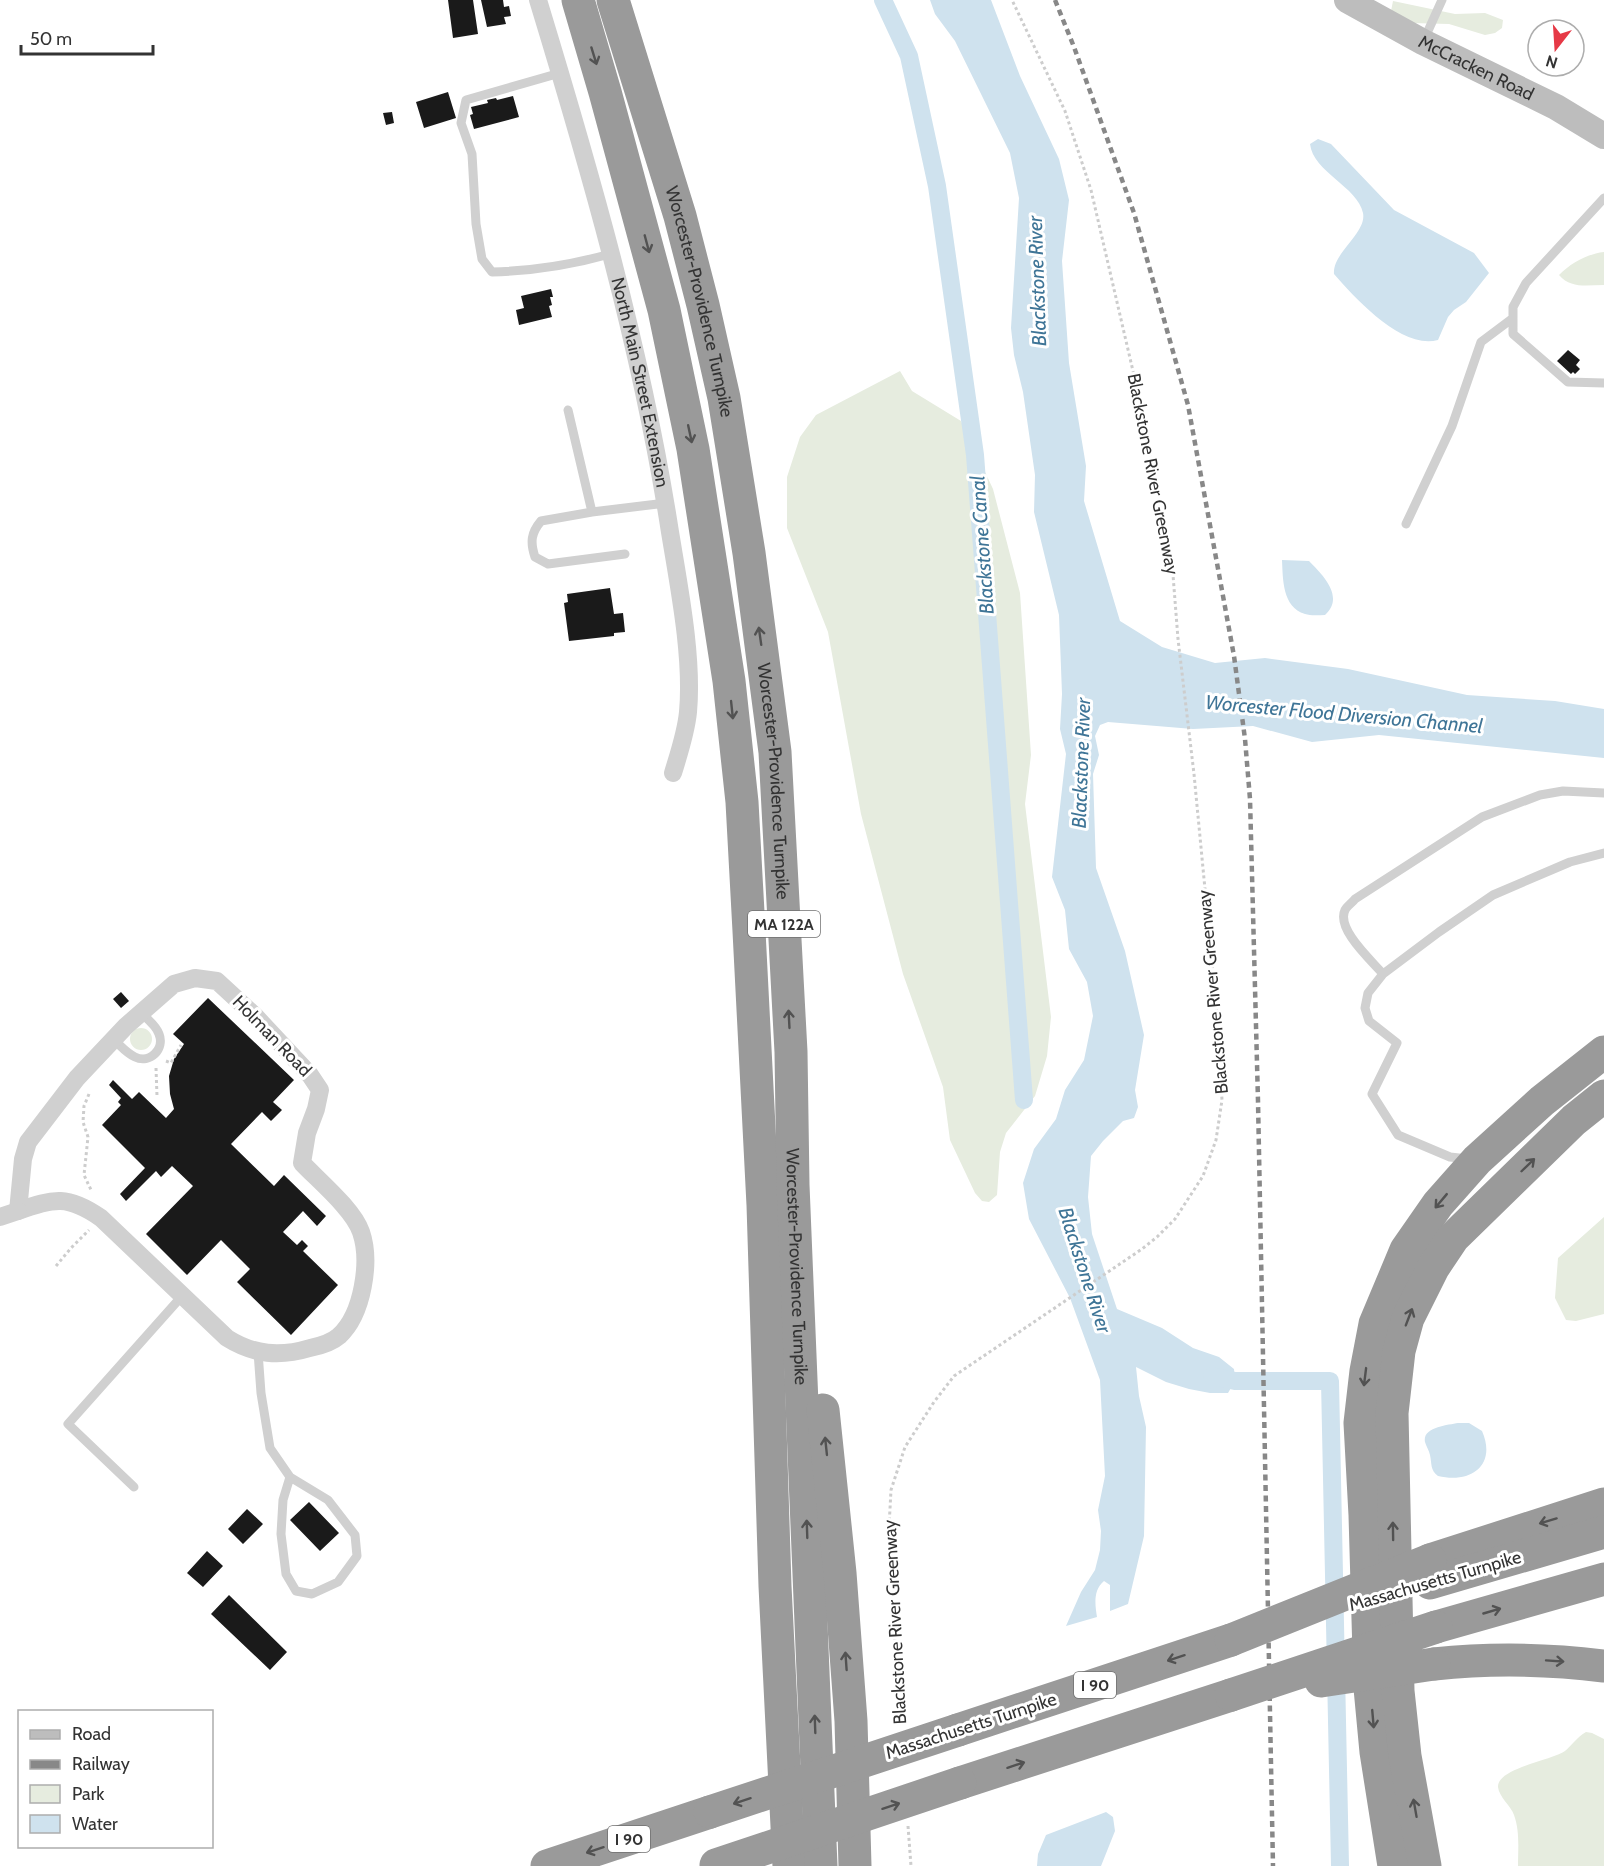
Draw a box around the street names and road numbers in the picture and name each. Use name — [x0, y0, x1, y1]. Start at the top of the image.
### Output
street label: McCracken Road — [1415, 30, 1538, 105]
street label: Worcester-Providence Turnpike — [660, 183, 738, 419]
street label: North Main Street Extension — [606, 275, 673, 489]
street label: Blackstone River Greenway — [1123, 371, 1183, 577]
street label: Worcester-Providence Turnpike — [752, 662, 794, 900]
street label: Blackstone River Greenway — [1193, 889, 1233, 1095]
road number: MA 122A — [748, 911, 820, 937]
street label: Holman Road — [228, 991, 316, 1081]
street label: Worcester-Providence Turnpike — [781, 1148, 812, 1385]
street label: Blackstone River Greenway — [879, 1519, 911, 1725]
street label: Massachusetts Turnpike — [1346, 1546, 1524, 1616]
road number: I 90 — [1074, 1672, 1116, 1698]
street label: Massachusetts Turnpike — [883, 1688, 1059, 1764]
road number: I 90 — [608, 1826, 650, 1852]

